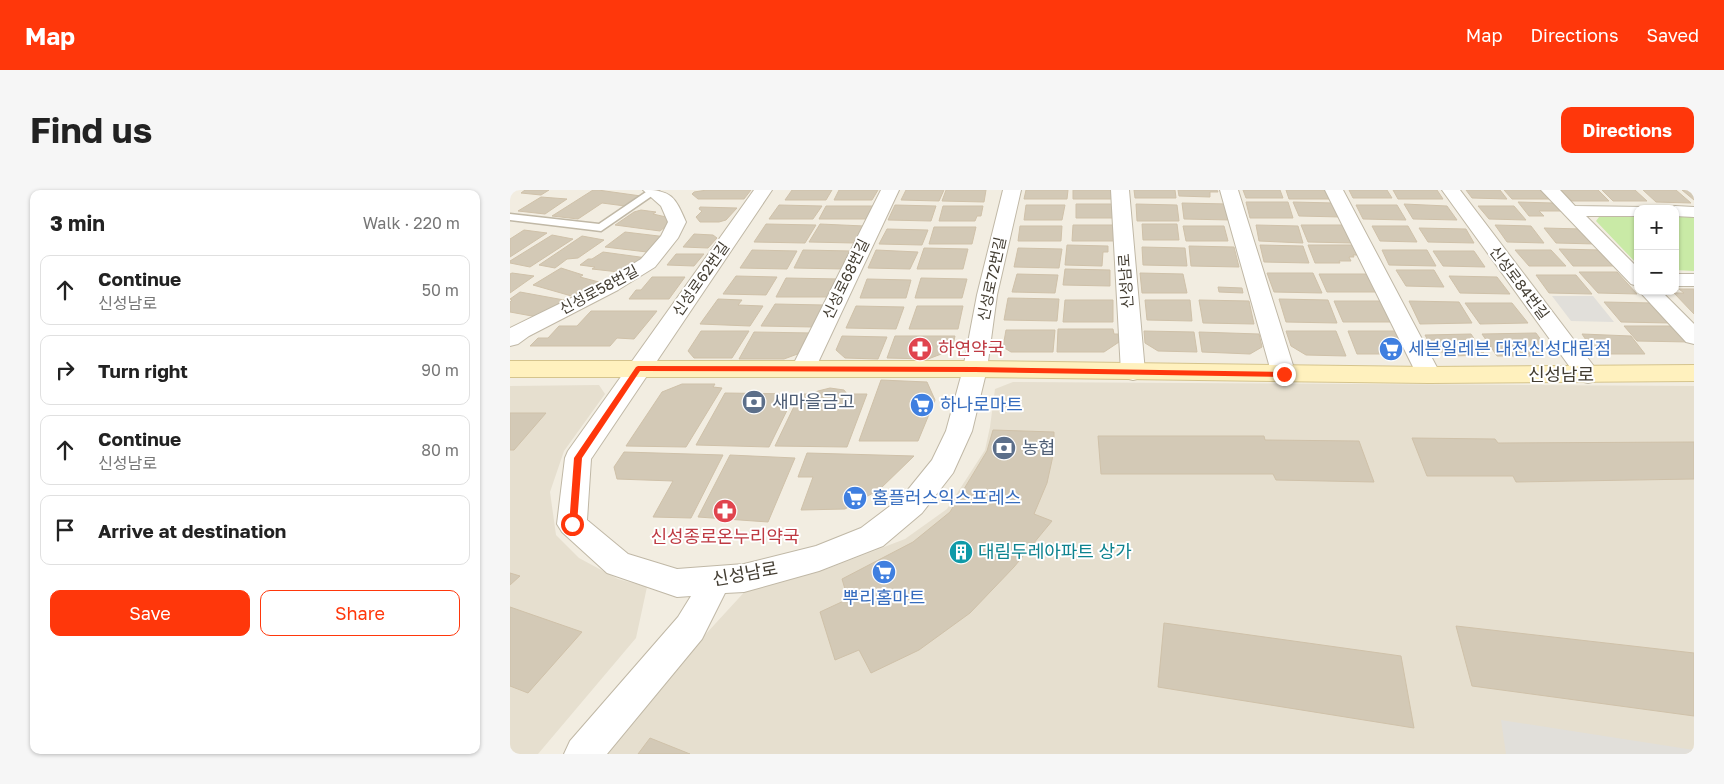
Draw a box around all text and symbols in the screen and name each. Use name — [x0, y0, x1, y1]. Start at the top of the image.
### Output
text: Map — [25, 21, 75, 50]
text: Map — [1466, 24, 1502, 46]
text: Directions — [1530, 24, 1618, 46]
text: Saved — [1646, 24, 1699, 46]
button: Directions — [1561, 107, 1694, 153]
text: Find us — [30, 109, 152, 151]
map controls — [1634, 205, 1679, 295]
button: + — [1634, 205, 1679, 250]
text: 3 min — [50, 210, 105, 236]
text: Walk · 220 m — [363, 213, 460, 233]
street label: 신성로68번길 — [818, 235, 872, 322]
street label: 신성로72번길 — [973, 235, 1009, 323]
street label: 신성로62번길 — [668, 238, 732, 319]
street label: 신성로84번길 — [1486, 242, 1553, 323]
button: − — [1634, 250, 1679, 295]
street label: 신성남로 — [1114, 253, 1136, 309]
street label: 신성로58번길 — [556, 261, 641, 317]
text: Continue — [98, 267, 181, 290]
icon: ahead — [51, 276, 79, 304]
text: 50 m — [422, 280, 459, 300]
text: 신성남로 — [98, 293, 157, 313]
pharmacy icon: 하연약국 — [907, 336, 933, 362]
supermarket icon: 세븐일레븐 대전신성대림점 — [1378, 336, 1404, 362]
place label: 하연약국 — [938, 337, 1004, 359]
place label: 세븐일레븐 대전신성대림점 — [1408, 337, 1611, 359]
icon: right — [51, 356, 79, 384]
text: Turn right — [98, 359, 188, 382]
text: 90 m — [421, 360, 459, 380]
route end — [1273, 363, 1296, 386]
street label: 신성남로 — [1528, 363, 1594, 385]
bank icon: 새마을금고 — [741, 389, 767, 415]
place label: 새마을금고 — [772, 390, 855, 412]
supermarket icon: 하나로마트 — [909, 392, 935, 418]
place label: 하나로마트 — [940, 393, 1023, 415]
text: Continue — [98, 427, 181, 450]
bank icon: 농협 — [991, 435, 1017, 461]
icon: ahead — [51, 436, 79, 464]
place label: 농협 — [1022, 436, 1055, 458]
text: 80 m — [421, 440, 459, 460]
text: 신성남로 — [98, 453, 157, 473]
supermarket icon: 홈플러스익스프레스 — [842, 485, 868, 511]
place label: 홈플러스익스프레스 — [872, 486, 1021, 508]
pharmacy icon: 신성종로온누리약국 — [712, 498, 738, 524]
route start — [561, 513, 584, 536]
icon: arrive — [51, 516, 79, 544]
text: Arrive at destination — [98, 519, 286, 542]
place label: 신성종로온누리약국 — [650, 525, 800, 547]
building icon: 대림두레아파트 상가 — [948, 539, 974, 565]
place label: 대림두레아파트 상가 — [978, 540, 1132, 562]
street label: 신성남로 — [710, 556, 779, 590]
supermarket icon: 뿌리홈마트 — [871, 559, 897, 585]
place label: 뿌리홈마트 — [843, 586, 925, 608]
button: Save — [50, 590, 250, 636]
button: Share — [260, 590, 460, 636]

